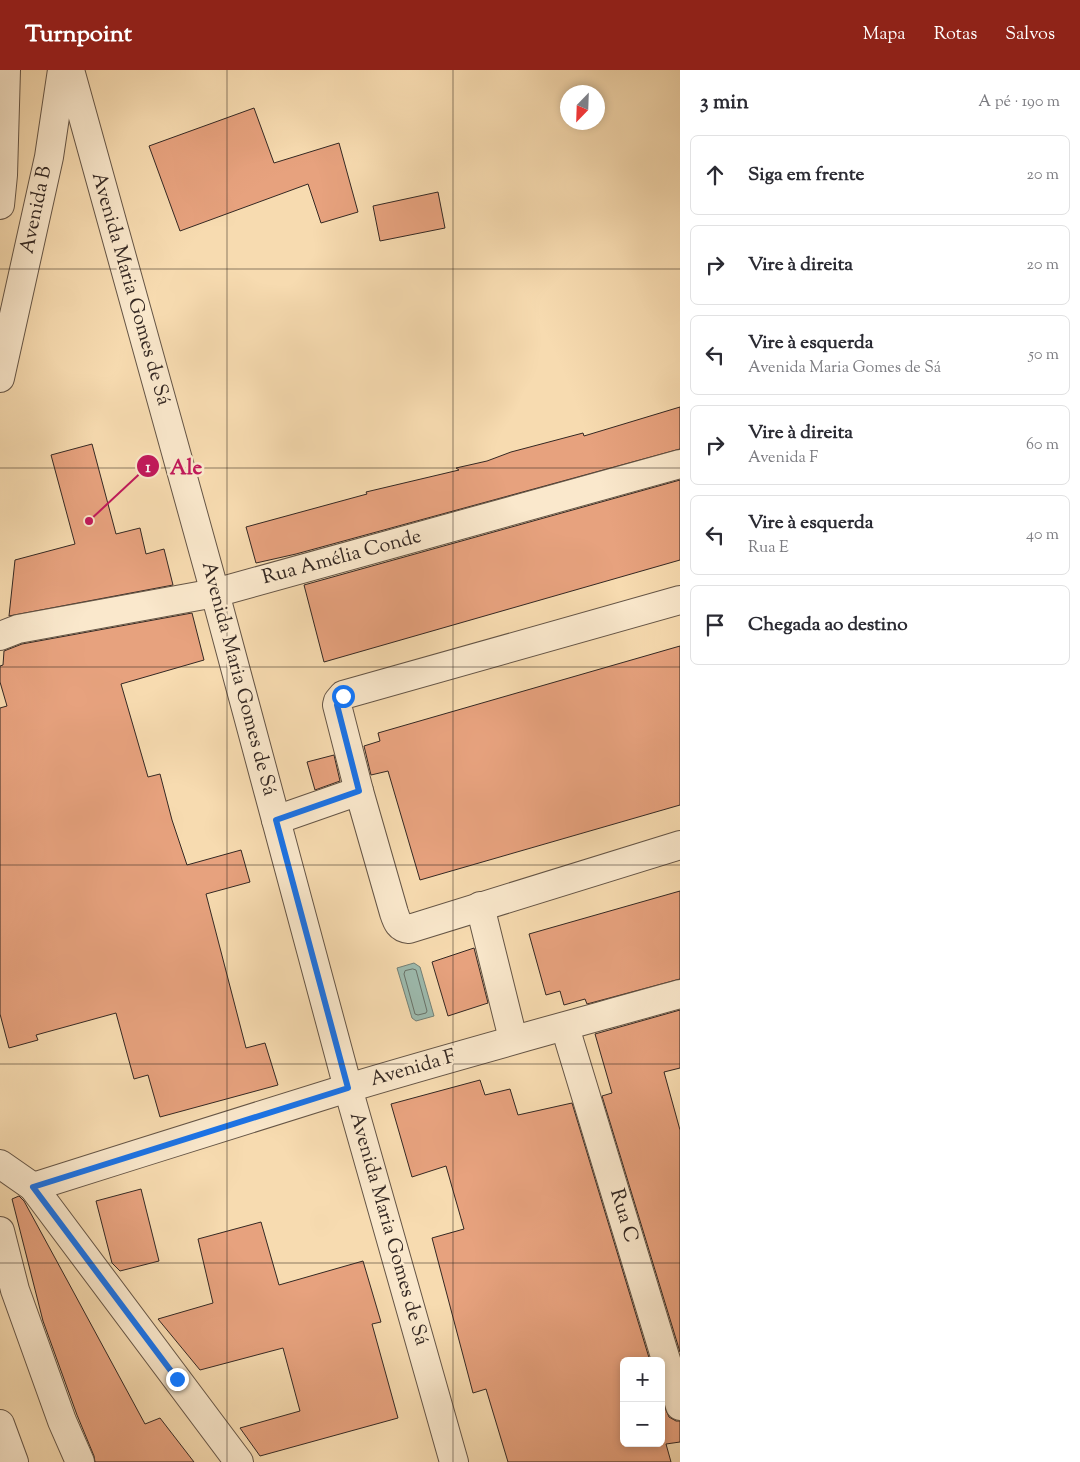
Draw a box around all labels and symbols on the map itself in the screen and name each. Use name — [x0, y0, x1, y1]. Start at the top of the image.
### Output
north arrow — [560, 85, 605, 130]
street label: Avenida B — [14, 163, 61, 257]
street label: Avenida Maria Gomes de Sá — [83, 169, 177, 409]
callout: Ale — [135, 448, 213, 484]
text: Ale — [170, 454, 202, 484]
text: 1 — [145, 458, 151, 479]
street label: Rua Amélia Conde — [259, 523, 425, 593]
street label: Avenida Maria Gomes de Sá — [193, 559, 283, 799]
route start — [332, 685, 355, 708]
street label: Avenida F — [367, 1043, 459, 1095]
street label: Avenida Maria Gomes de Sá — [341, 1109, 435, 1349]
street label: Rua C — [601, 1185, 645, 1247]
route end — [166, 1368, 189, 1391]

